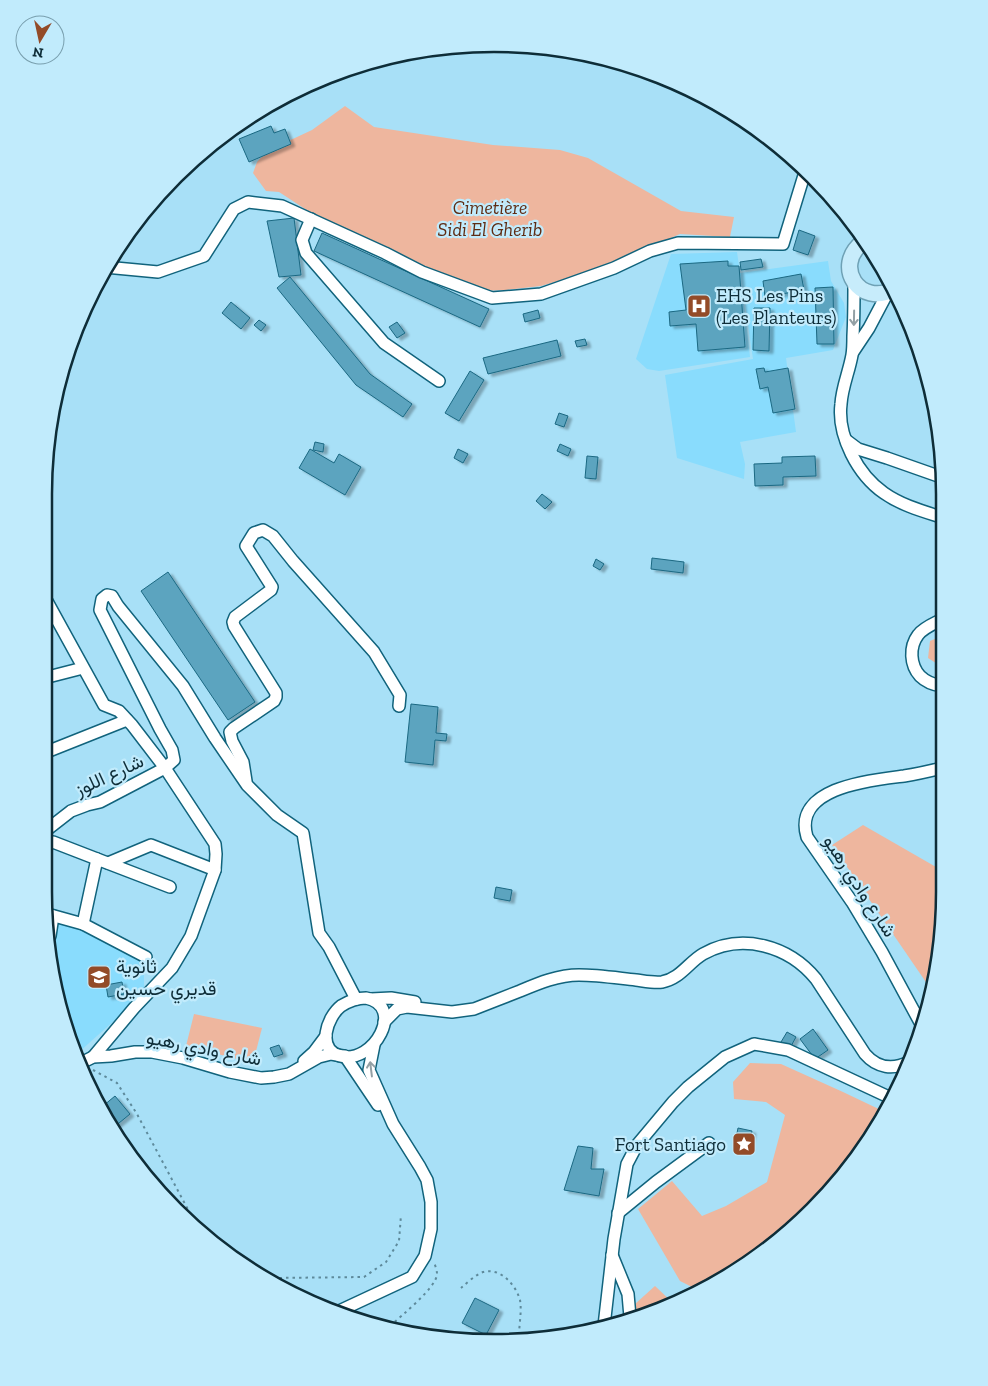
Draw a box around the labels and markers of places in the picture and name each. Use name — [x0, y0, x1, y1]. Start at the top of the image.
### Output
place label: EHS Les Pins (Les Planteurs) — [716, 284, 837, 329]
hospital icon: EHS Les Pins (Les Planteurs) — [686, 293, 712, 319]
place label: ثانوية قديري حسين — [116, 955, 216, 1004]
school or university icon: ثانوية قديري حسين — [86, 964, 112, 990]
place icon: Fort Santiago — [731, 1131, 757, 1157]
place label: Fort Santiago — [615, 1133, 726, 1156]

